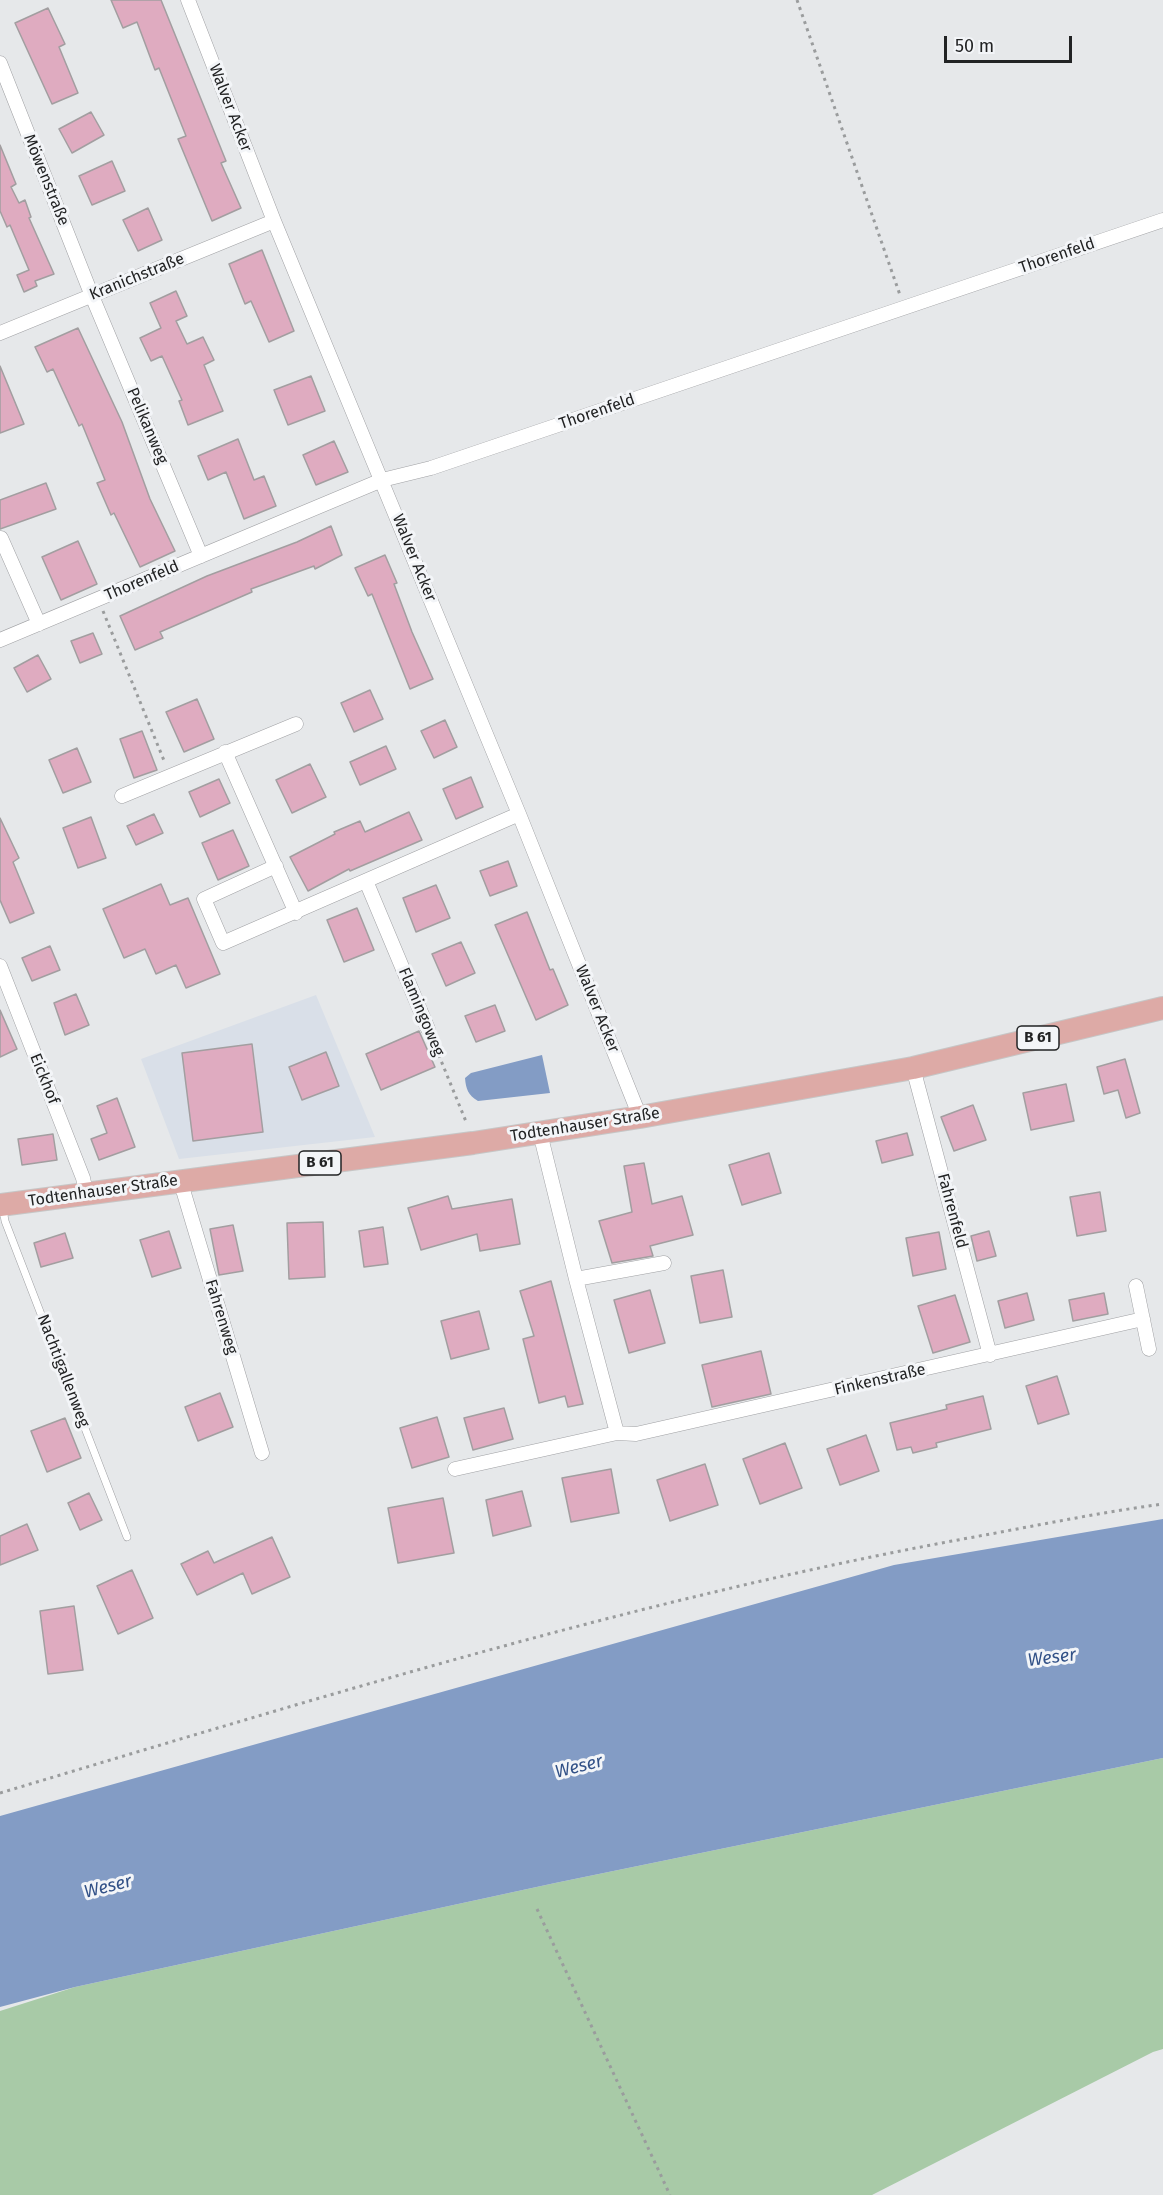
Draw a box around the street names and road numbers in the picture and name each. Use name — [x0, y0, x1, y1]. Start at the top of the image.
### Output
street label: Walver Acker — [204, 61, 256, 155]
street label: Möwenstraße — [19, 131, 73, 229]
street label: Thorenfeld — [1017, 234, 1097, 278]
street label: Kranichstraße — [87, 249, 187, 305]
street label: Pelikanweg — [122, 385, 172, 467]
street label: Thorenfeld — [557, 390, 637, 434]
street label: Walver Acker — [388, 512, 440, 604]
street label: Thorenfeld — [102, 557, 182, 605]
street label: Walver Acker — [571, 963, 623, 1055]
street label: Flamingoweg — [394, 965, 448, 1059]
road number: B 61 — [1017, 1026, 1059, 1050]
street label: Eickhof — [25, 1051, 63, 1107]
street label: Todtenhauser Straße — [509, 1104, 661, 1146]
road number: B 61 — [299, 1151, 341, 1175]
street label: Todtenhauser Straße — [27, 1171, 179, 1211]
street label: Fahrenfeld — [933, 1171, 971, 1251]
street label: Fahrenweg — [201, 1277, 241, 1357]
street label: Nachtigallenweg — [33, 1312, 93, 1430]
street label: Finkenstraße — [832, 1360, 928, 1400]

